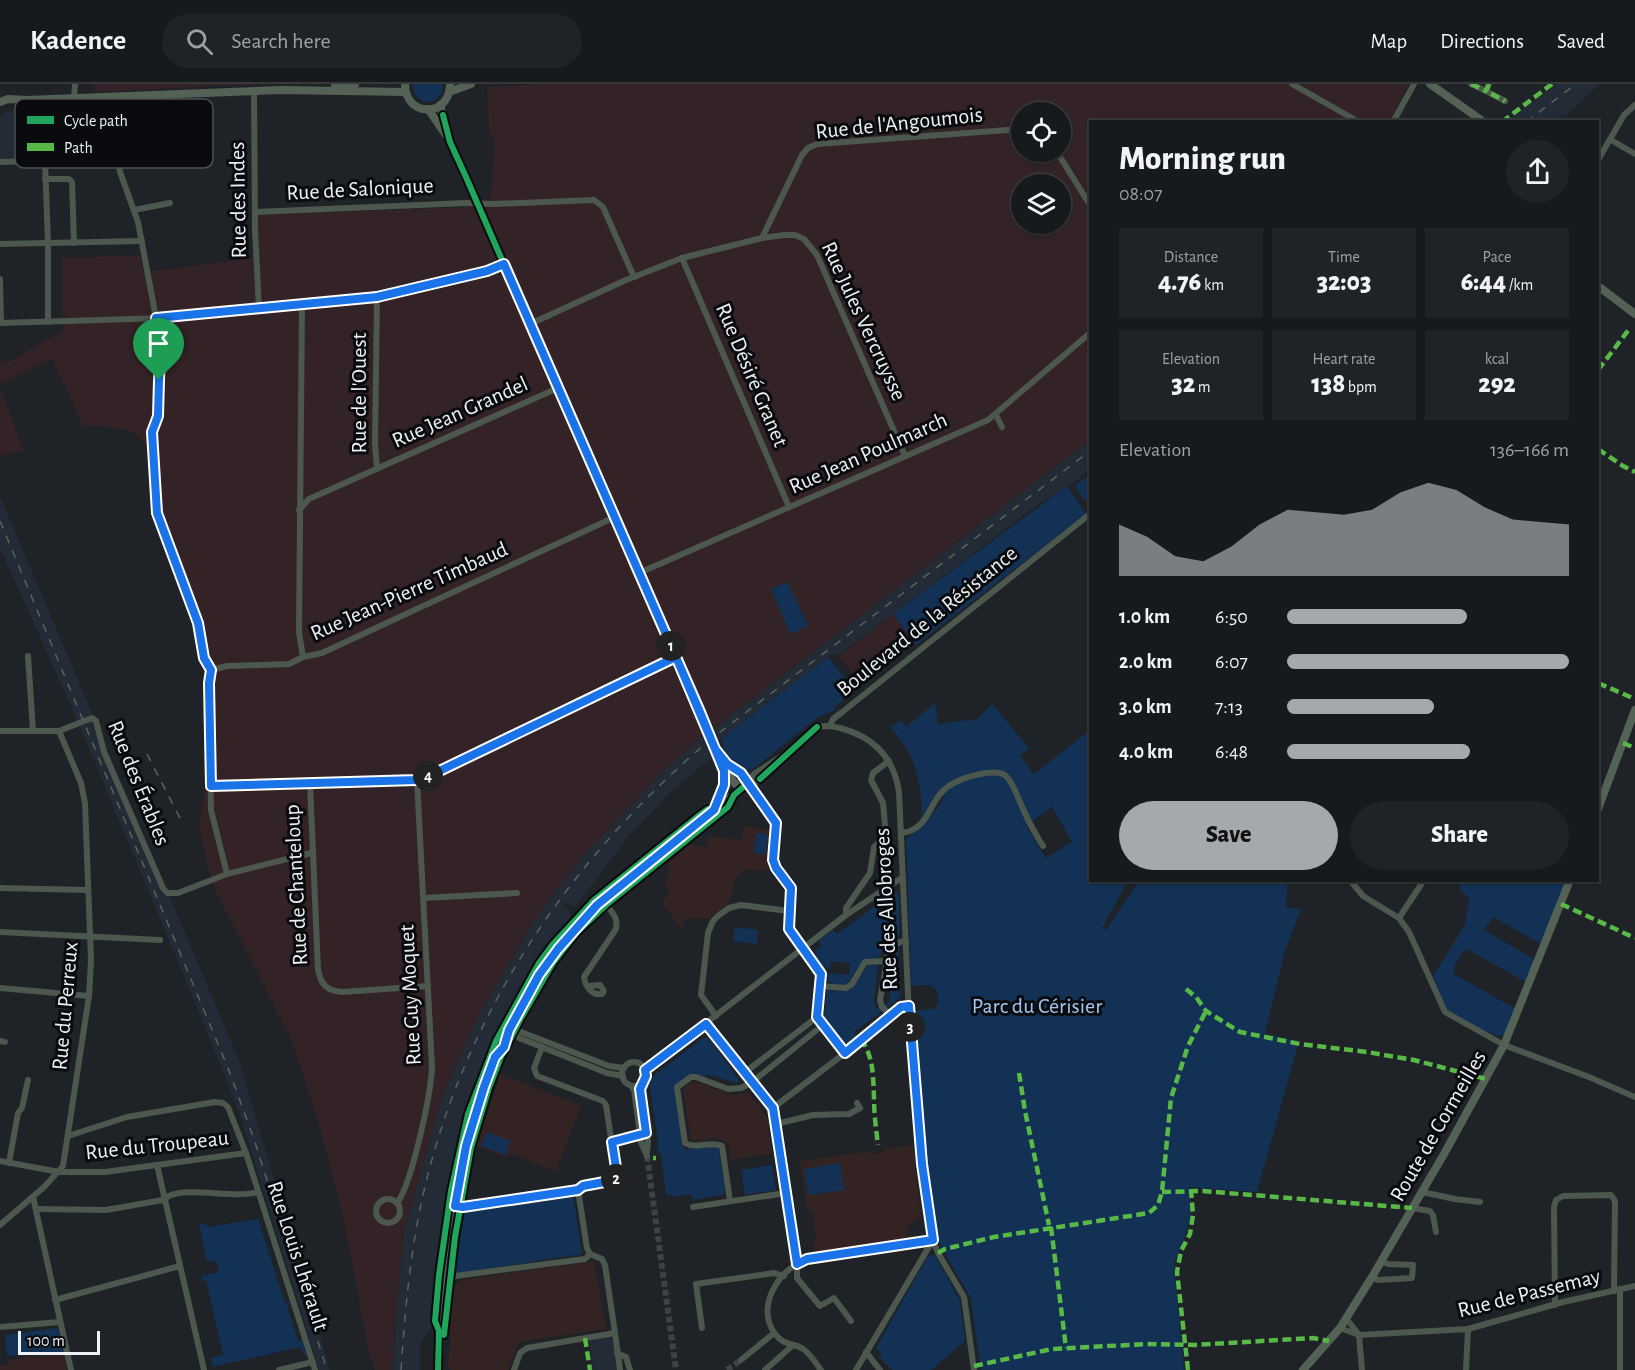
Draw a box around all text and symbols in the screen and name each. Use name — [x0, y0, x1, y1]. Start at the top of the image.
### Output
search box — [162, 14, 582, 68]
icon: search — [183, 25, 216, 58]
text: Kadence — [30, 27, 126, 55]
text: Search here — [231, 30, 331, 52]
text: Map — [1371, 31, 1407, 52]
text: Directions — [1440, 31, 1524, 52]
text: Saved — [1557, 31, 1605, 52]
legend — [15, 99, 213, 168]
map controls — [1011, 102, 1071, 234]
button: locate — [1011, 102, 1071, 162]
street label: Rue de l'Angoumois — [814, 103, 984, 143]
text: Cycle path — [64, 113, 128, 130]
text: Path — [64, 140, 93, 156]
button: share — [1506, 140, 1569, 203]
street label: Rue des Indes — [226, 141, 250, 259]
text: Morning run — [1119, 143, 1286, 176]
street label: Rue de Salonique — [286, 174, 434, 204]
button: layers — [1011, 174, 1071, 234]
text: 08:07 — [1119, 184, 1163, 204]
street label: Rue Jules Vercruysse — [818, 238, 910, 404]
text: Distance — [1164, 249, 1218, 265]
text: Time — [1328, 249, 1360, 265]
text: Pace — [1483, 249, 1511, 265]
text: 4.76 — [1158, 269, 1201, 295]
text: 32:03 — [1317, 269, 1371, 295]
text: 6:44 — [1461, 269, 1506, 295]
text: km — [1201, 277, 1224, 293]
text: /km — [1506, 277, 1533, 293]
street label: Rue Désiré Granet — [712, 300, 792, 450]
pin — [133, 318, 184, 380]
icon: arrive — [142, 327, 175, 360]
street label: Rue de l'Ouest — [348, 332, 370, 454]
text: Elevation — [1162, 351, 1220, 367]
text: Heart rate — [1313, 351, 1375, 367]
text: kcal — [1485, 351, 1509, 367]
text: 32 — [1171, 371, 1195, 397]
text: 138 — [1311, 371, 1345, 397]
text: 292 — [1478, 371, 1516, 397]
street label: Rue Jean Grandel — [389, 372, 531, 452]
text: m — [1195, 379, 1211, 395]
text: bpm — [1345, 379, 1377, 395]
street label: Rue Jean Poulmarch — [786, 408, 950, 498]
text: Elevation — [1119, 440, 1191, 460]
text: 136–166 m — [1490, 440, 1569, 460]
street label: Rue Jean-Pierre Timbaud — [307, 538, 511, 644]
street label: Boulevard de la Résistance — [833, 542, 1021, 700]
text: 1.0 km — [1119, 607, 1170, 627]
text: 6:50 — [1215, 607, 1248, 627]
pin: 1 — [656, 631, 686, 661]
text: 1 — [668, 638, 674, 654]
text: 2.0 km — [1119, 652, 1172, 672]
text: 6:07 — [1215, 652, 1248, 672]
text: 3.0 km — [1119, 697, 1172, 717]
text: 7:13 — [1215, 697, 1243, 717]
street label: Rue des Érables — [104, 717, 175, 849]
text: 4.0 km — [1119, 742, 1173, 762]
text: 6:48 — [1215, 742, 1248, 762]
pin: 4 — [413, 761, 443, 791]
text: 4 — [424, 768, 432, 784]
button: Save — [1119, 801, 1338, 870]
button: Share — [1350, 801, 1569, 870]
street label: Rue de Chanteloup — [281, 804, 311, 966]
street label: Rue des Allobroges — [871, 827, 901, 991]
street label: Rue Guy Moquet — [395, 924, 425, 1066]
street label: Rue du Perreux — [48, 940, 82, 1071]
park label: Parc du Cérisier — [972, 995, 1102, 1017]
pin: 3 — [895, 1012, 925, 1042]
text: 3 — [907, 1019, 913, 1035]
street label: Route de Cormeilles — [1386, 1047, 1490, 1205]
street label: Rue du Troupeau — [84, 1127, 230, 1163]
pin: 2 — [601, 1164, 631, 1194]
text: 2 — [612, 1171, 620, 1187]
street label: Rue Louis Lhérault — [263, 1178, 333, 1334]
street label: Rue de Passemay — [1455, 1264, 1603, 1321]
scale bar — [18, 1328, 100, 1356]
text: 100 m — [27, 1333, 65, 1349]

